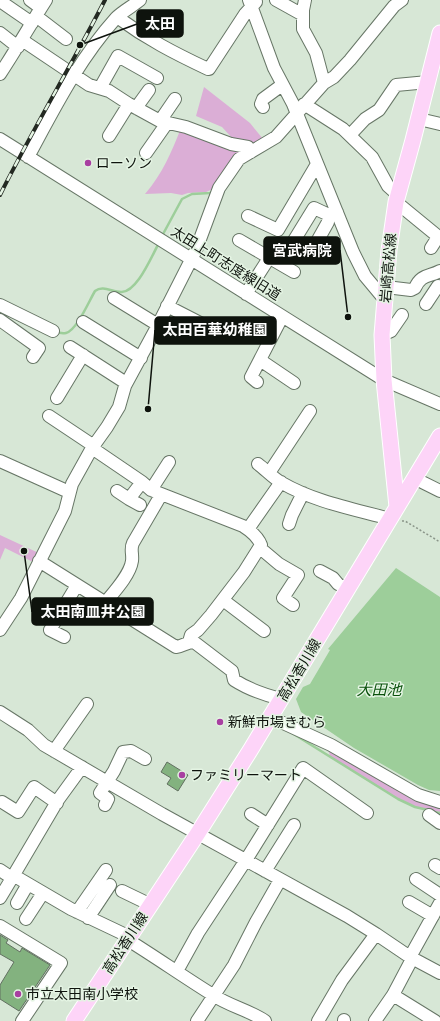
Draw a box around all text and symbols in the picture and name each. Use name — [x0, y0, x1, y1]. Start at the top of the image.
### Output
callout: 太田 — [137, 10, 183, 37]
text: 太田 — [145, 15, 175, 32]
place label: ローソン — [96, 155, 152, 171]
marker: ローソン — [83, 158, 93, 168]
street label: 太田上町志度線旧道 — [168, 223, 284, 303]
street label: 岩崎高松線 — [377, 232, 399, 304]
callout: 宮武病院 — [264, 237, 340, 264]
text: 宮武病院 — [272, 242, 332, 259]
callout: 太田百華幼稚園 — [155, 317, 276, 344]
text: 太田百華幼稚園 — [162, 321, 268, 338]
callout: 太田南皿井公園 — [32, 598, 153, 625]
text: 太田南皿井公園 — [40, 603, 146, 620]
street label: 高松香川線 — [274, 636, 324, 704]
water label: 大田池 — [356, 681, 403, 698]
place label: 新鮮市場きむら — [228, 714, 326, 730]
marker: 新鮮市場きむら — [215, 717, 225, 727]
place label: ファミリーマート — [190, 767, 302, 783]
marker: ファミリーマート — [177, 770, 187, 780]
street label: 高松香川線 — [99, 909, 151, 977]
place label: 市立太田南小学校 — [26, 986, 138, 1002]
marker: 市立太田南小学校 — [13, 989, 23, 999]

